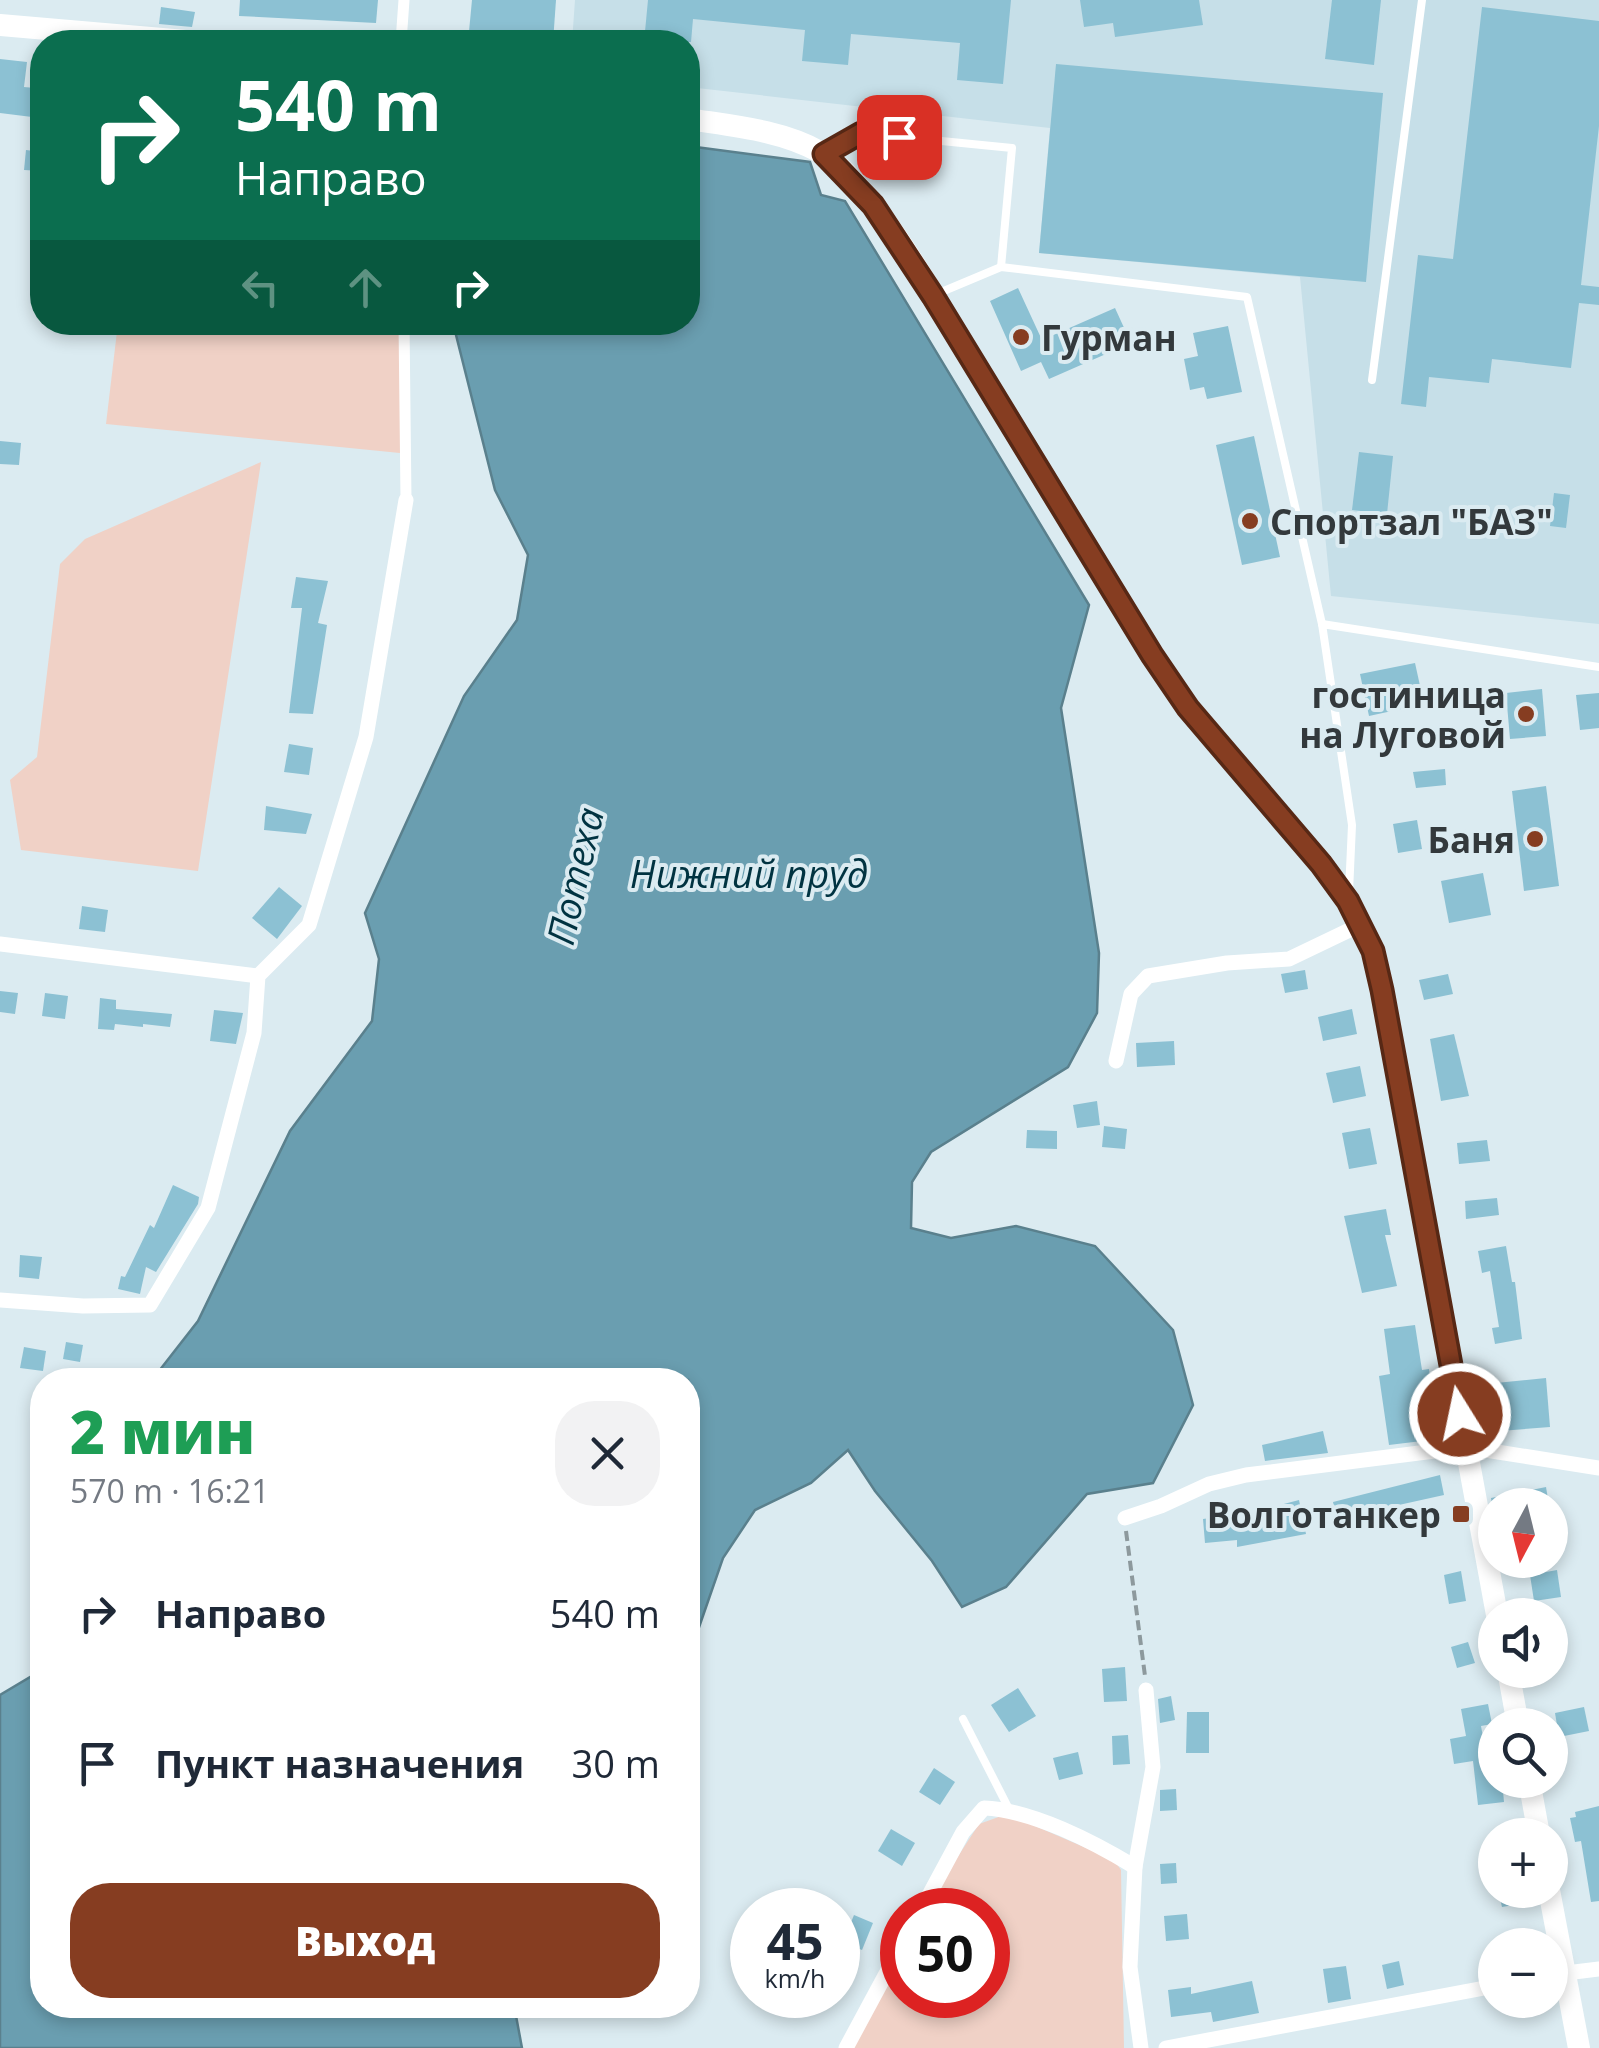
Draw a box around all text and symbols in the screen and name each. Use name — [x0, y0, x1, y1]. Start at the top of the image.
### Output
text: 540 m — [235, 56, 442, 152]
icon: right — [70, 70, 200, 200]
pin — [857, 95, 942, 180]
icon: arrive — [872, 110, 927, 165]
text: Направо — [235, 147, 427, 208]
icon: left — [233, 260, 288, 315]
icon: ahead — [338, 260, 393, 315]
icon: right — [443, 260, 498, 315]
place label: Гурман — [1041, 314, 1177, 361]
marker: Гурман — [1010, 326, 1032, 348]
place label: Спортзал "БАЗ" — [1270, 498, 1553, 545]
marker: Спортзал "БАЗ" — [1239, 510, 1261, 532]
place label: гостиница на Луговой — [1299, 671, 1506, 758]
marker: гостиница на Луговой — [1515, 703, 1537, 725]
water label: Потеха — [533, 802, 615, 950]
place label: Баня — [1428, 816, 1515, 863]
marker: Баня — [1524, 828, 1546, 850]
water label: Нижний пруд — [630, 847, 868, 899]
position arrow — [1408, 1362, 1512, 1466]
text: 2 мин — [70, 1390, 255, 1472]
button: close — [555, 1401, 660, 1506]
text: 570 m · 16:21 — [70, 1469, 269, 1512]
north arrow — [1478, 1488, 1568, 1578]
map controls — [1478, 1488, 1568, 2018]
place label: Волготанкер — [1207, 1491, 1441, 1538]
marker: Волготанкер — [1450, 1503, 1472, 1525]
icon: right — [70, 1586, 125, 1641]
text: Направо — [155, 1587, 326, 1639]
text: 540 m — [550, 1587, 660, 1639]
button: sound — [1478, 1598, 1568, 1688]
button: search — [1478, 1708, 1568, 1798]
icon: arrive — [70, 1736, 125, 1791]
text: Пункт назначения — [155, 1737, 524, 1789]
text: 30 m — [571, 1737, 660, 1789]
button: + — [1478, 1818, 1568, 1908]
button: Выход — [70, 1883, 660, 1998]
speed limit sign: 50 — [880, 1888, 1010, 2018]
text: 45 — [766, 1907, 824, 1975]
button: − — [1478, 1928, 1568, 2018]
text: km/h — [765, 1961, 825, 1995]

